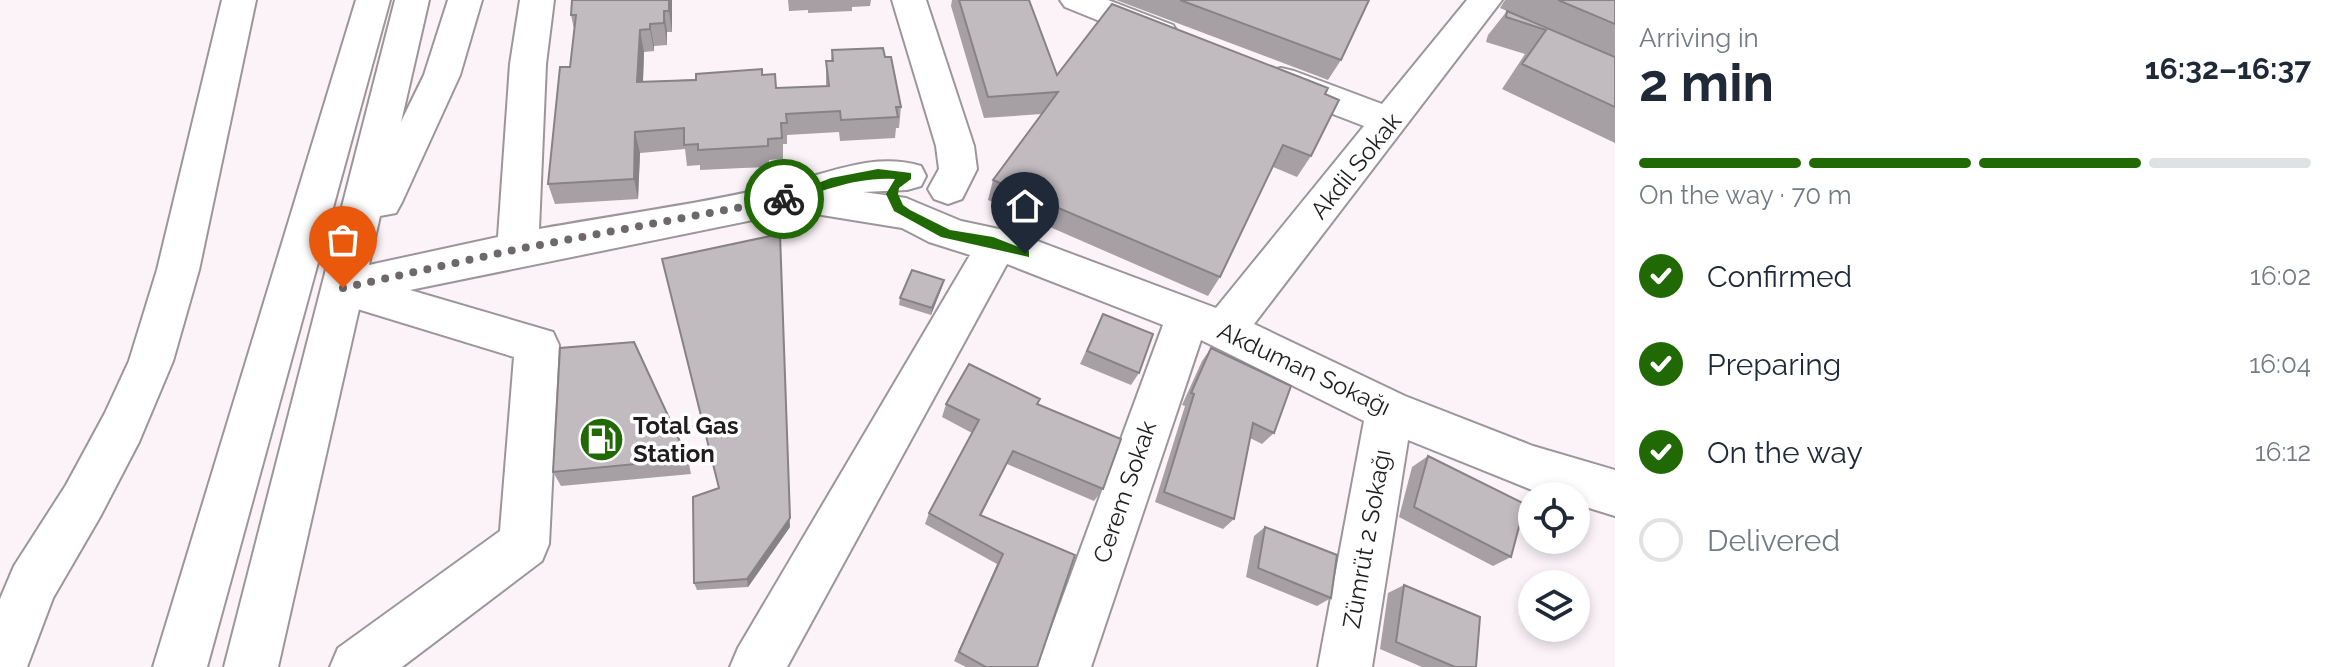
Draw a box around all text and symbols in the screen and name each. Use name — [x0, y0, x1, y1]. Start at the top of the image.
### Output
text: Arriving in — [1639, 23, 1759, 53]
text: 16:32–16:37 — [2145, 51, 2311, 86]
text: 2 min — [1639, 52, 1774, 113]
street label: Akdil Sokak — [1304, 107, 1407, 224]
courier — [744, 159, 824, 239]
pin — [991, 172, 1059, 254]
icon: bike — [762, 177, 806, 221]
text: On the way · 70 m — [1639, 180, 1852, 210]
icon: home — [1003, 184, 1047, 228]
pin — [309, 206, 377, 288]
icon: bag — [321, 218, 365, 262]
icon: check — [1639, 254, 1683, 298]
text: Confirmed — [1707, 259, 1852, 294]
text: 16:02 — [2250, 261, 2311, 291]
street label: Akduman Sokağı — [1213, 316, 1395, 421]
icon: check — [1639, 342, 1683, 386]
text: Preparing — [1707, 347, 1841, 382]
text: 16:04 — [2249, 349, 2311, 379]
place label: Total Gas Station — [633, 411, 739, 468]
fuel station icon: Total Gas Station — [578, 416, 626, 464]
street label: Cerem Sokak — [1087, 417, 1162, 567]
icon: check — [1639, 430, 1683, 474]
text: On the way — [1707, 435, 1863, 470]
text: 16:12 — [2255, 437, 2311, 467]
street label: Zümrüt 2 Sokağı — [1336, 447, 1397, 631]
map controls — [1518, 482, 1590, 642]
button: locate — [1518, 482, 1590, 554]
text: Delivered — [1707, 523, 1840, 558]
button: layers — [1518, 570, 1590, 642]

